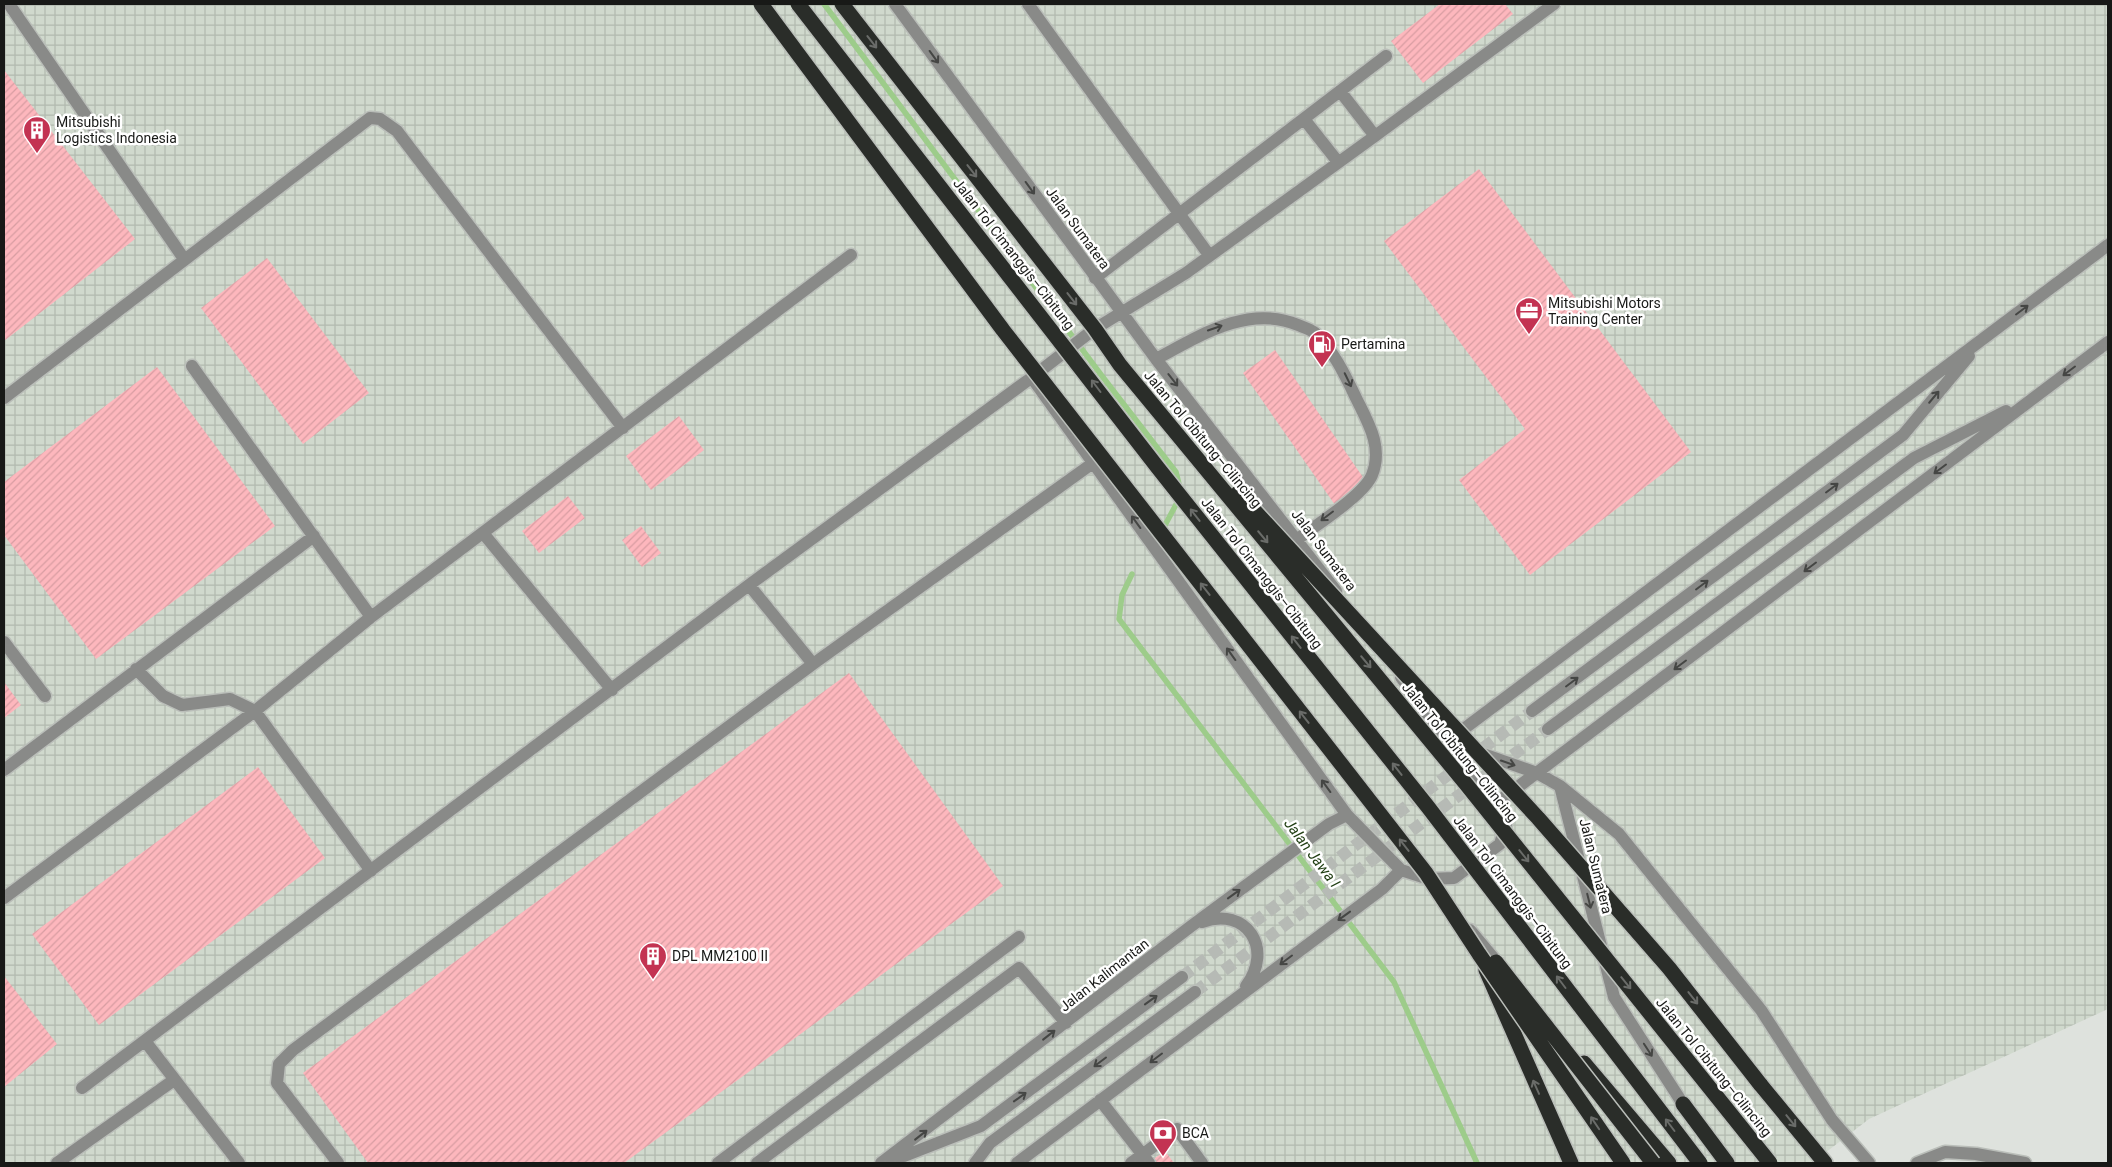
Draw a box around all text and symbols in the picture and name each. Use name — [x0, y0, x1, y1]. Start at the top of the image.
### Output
one-way arrow — [867, 35, 878, 48]
one-way arrow — [929, 50, 939, 64]
place label: Mitsubishi Logistics Indonesia — [56, 114, 177, 146]
building icon: Mitsubishi Logistics Indonesia — [22, 115, 52, 154]
one-way arrow — [966, 164, 977, 177]
street label: Jalan Tol Cimanggis–Cibitung — [950, 175, 1078, 333]
one-way arrow — [1025, 181, 1035, 195]
street label: Jalan Sumatera — [1043, 184, 1113, 272]
one-way arrow — [1066, 292, 1077, 305]
place label: Mitsubishi Motors Training Center — [1548, 295, 1661, 327]
office icon: Mitsubishi Motors Training Center — [1514, 296, 1544, 335]
one-way arrow — [2015, 304, 2028, 315]
one-way arrow — [1207, 323, 1223, 333]
fuel station icon: Pertamina — [1307, 329, 1337, 368]
place label: Pertamina — [1341, 336, 1405, 352]
one-way arrow — [2062, 366, 2076, 376]
street label: Jalan Tol Cibitung–Cilincing — [1141, 367, 1265, 511]
one-way arrow — [1343, 372, 1353, 387]
one-way arrow — [1167, 373, 1178, 386]
one-way arrow — [1091, 379, 1101, 393]
one-way arrow — [1929, 391, 1940, 404]
one-way arrow — [1933, 464, 1947, 474]
one-way arrow — [1825, 483, 1839, 493]
street label: Jalan Tol Cimanggis–Cibitung — [1198, 494, 1326, 652]
street label: Jalan Sumatera — [1288, 506, 1360, 594]
one-way arrow — [1190, 509, 1201, 522]
one-way arrow — [1321, 511, 1334, 522]
one-way arrow — [1131, 515, 1141, 529]
one-way arrow — [1257, 530, 1268, 543]
one-way arrow — [1804, 561, 1817, 572]
one-way arrow — [1695, 580, 1709, 590]
one-way arrow — [1199, 582, 1210, 595]
one-way arrow — [1291, 636, 1302, 649]
one-way arrow — [1226, 647, 1236, 661]
one-way arrow — [1361, 656, 1372, 669]
one-way arrow — [1674, 659, 1687, 670]
one-way arrow — [1565, 677, 1578, 688]
street label: Jalan Tol Cibitung–Cilincing — [1399, 679, 1521, 825]
one-way arrow — [1299, 711, 1310, 724]
one-way arrow — [1500, 759, 1515, 768]
one-way arrow — [1392, 763, 1403, 776]
one-way arrow — [1321, 779, 1332, 793]
street label: Jalan Tol Cimanggis–Cibitung — [1450, 812, 1576, 972]
water label: Jalan Jawa I — [1280, 815, 1344, 891]
street label: Jalan Sumatera — [1576, 817, 1616, 915]
one-way arrow — [1399, 839, 1410, 852]
one-way arrow — [1519, 849, 1530, 862]
one-way arrow — [1227, 889, 1240, 900]
one-way arrow — [1585, 892, 1594, 908]
one-way arrow — [1338, 911, 1351, 922]
street label: Jalan Kalimantan — [1056, 935, 1152, 1015]
building icon: DPL MM2100 II — [638, 941, 668, 980]
place label: DPL MM2100 II — [672, 948, 768, 964]
one-way arrow — [1279, 955, 1293, 965]
one-way arrow — [1556, 975, 1566, 989]
one-way arrow — [1620, 976, 1631, 989]
one-way arrow — [1687, 991, 1698, 1004]
street label: Jalan Tol Cibitung–Cilincing — [1653, 994, 1775, 1140]
one-way arrow — [1144, 995, 1157, 1006]
one-way arrow — [1042, 1030, 1055, 1041]
one-way arrow — [1643, 1043, 1653, 1057]
one-way arrow — [1149, 1053, 1163, 1063]
one-way arrow — [1094, 1057, 1107, 1068]
one-way arrow — [1531, 1080, 1540, 1095]
one-way arrow — [1013, 1092, 1027, 1102]
one-way arrow — [1785, 1115, 1797, 1128]
one-way arrow — [1590, 1116, 1600, 1130]
bank icon: BCA — [1148, 1118, 1178, 1157]
one-way arrow — [1665, 1118, 1676, 1131]
place label: BCA — [1182, 1125, 1209, 1141]
one-way arrow — [914, 1129, 927, 1140]

